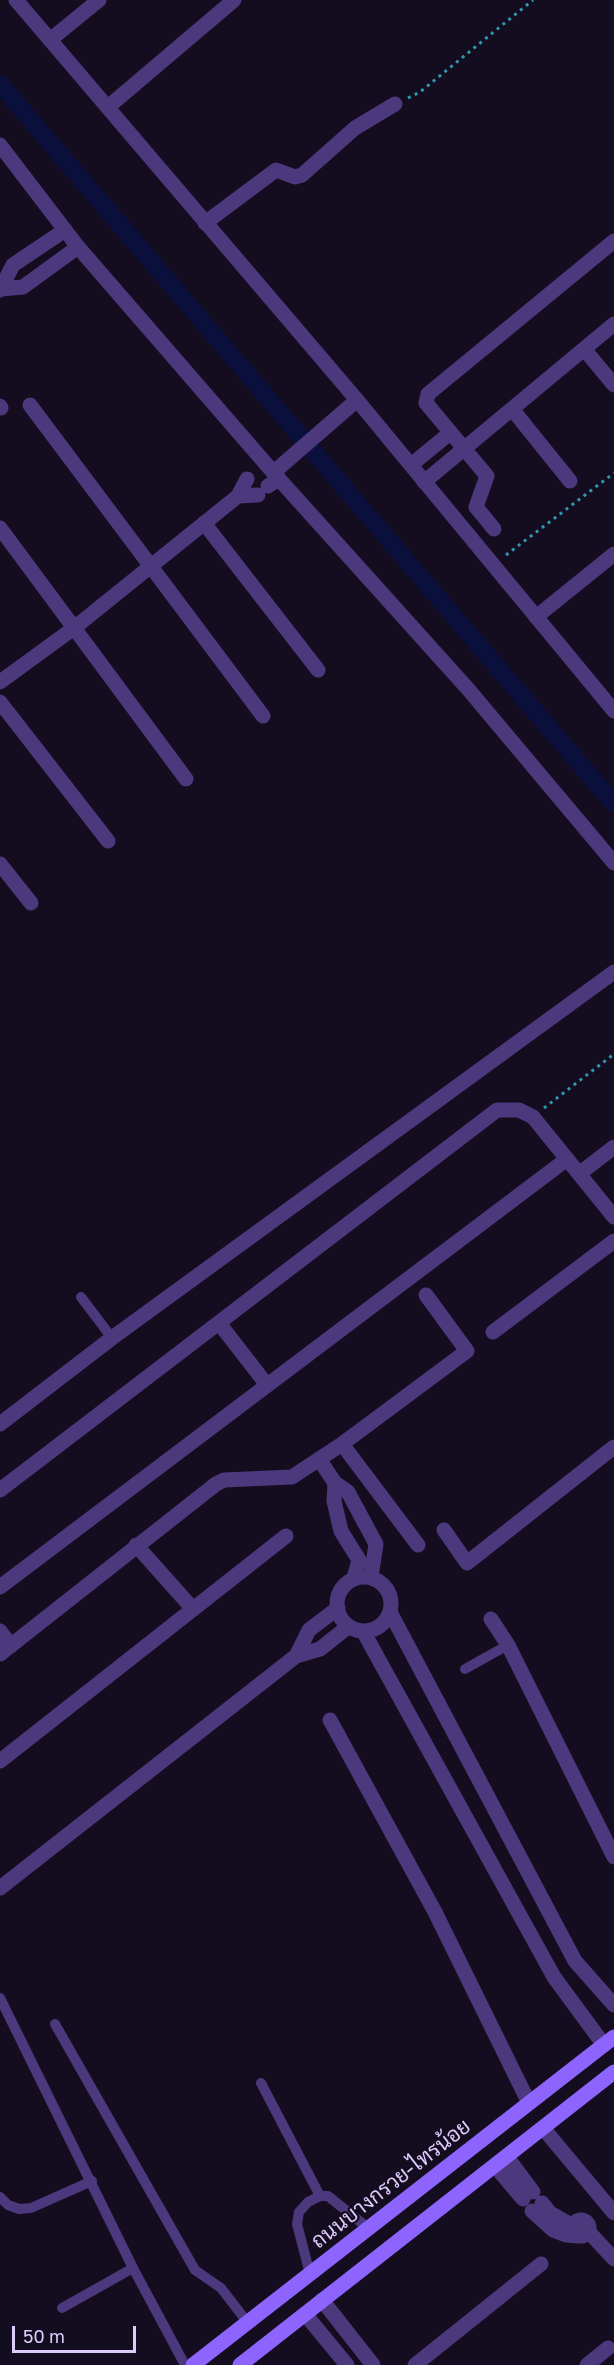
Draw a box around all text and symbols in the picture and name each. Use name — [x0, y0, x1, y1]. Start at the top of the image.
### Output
street label: ถนนบางกรวย-ไทรน้อย — [306, 2114, 476, 2254]
scale bar — [15, 2314, 140, 2352]
text: 50 m — [23, 2325, 65, 2347]

